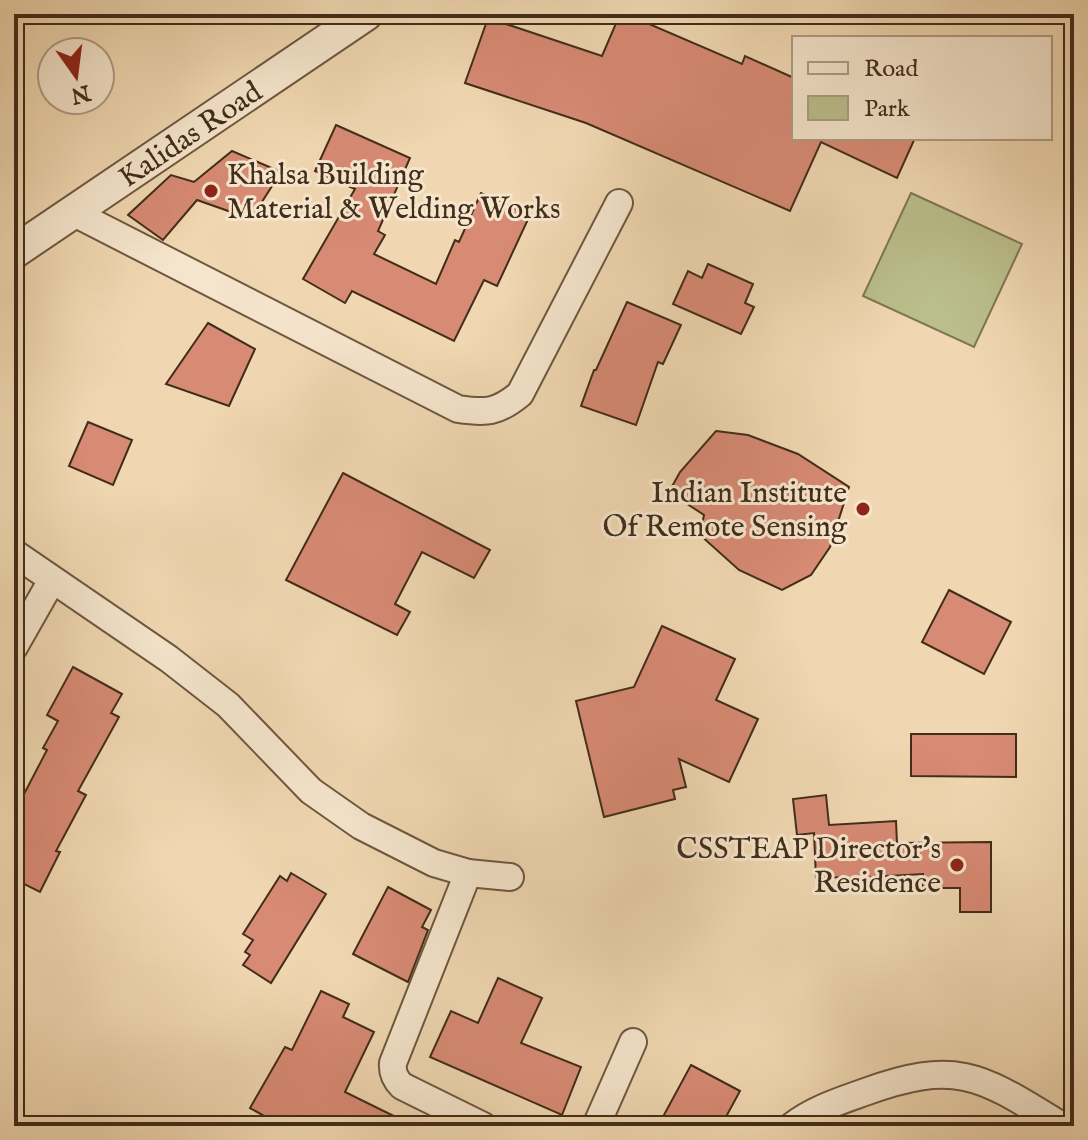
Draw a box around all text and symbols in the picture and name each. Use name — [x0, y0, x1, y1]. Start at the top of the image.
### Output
north arrow — [36, 36, 116, 116]
legend — [792, 36, 1052, 140]
text: Road — [864, 54, 918, 85]
street label: Kalidas Road — [112, 73, 271, 197]
text: N — [68, 77, 94, 109]
text: Park — [864, 94, 910, 125]
place label: Khalsa Building Material & Welding Works — [227, 157, 561, 229]
marker: Khalsa Building Material & Welding Works — [202, 182, 220, 200]
place label: Indian Institute Of Remote Sensing — [602, 475, 848, 547]
marker: Indian Institute Of Remote Sensing — [854, 500, 872, 518]
place label: CSSTEAP Director's Residence — [676, 831, 941, 903]
marker: CSSTEAP Director's Residence — [948, 856, 966, 874]

